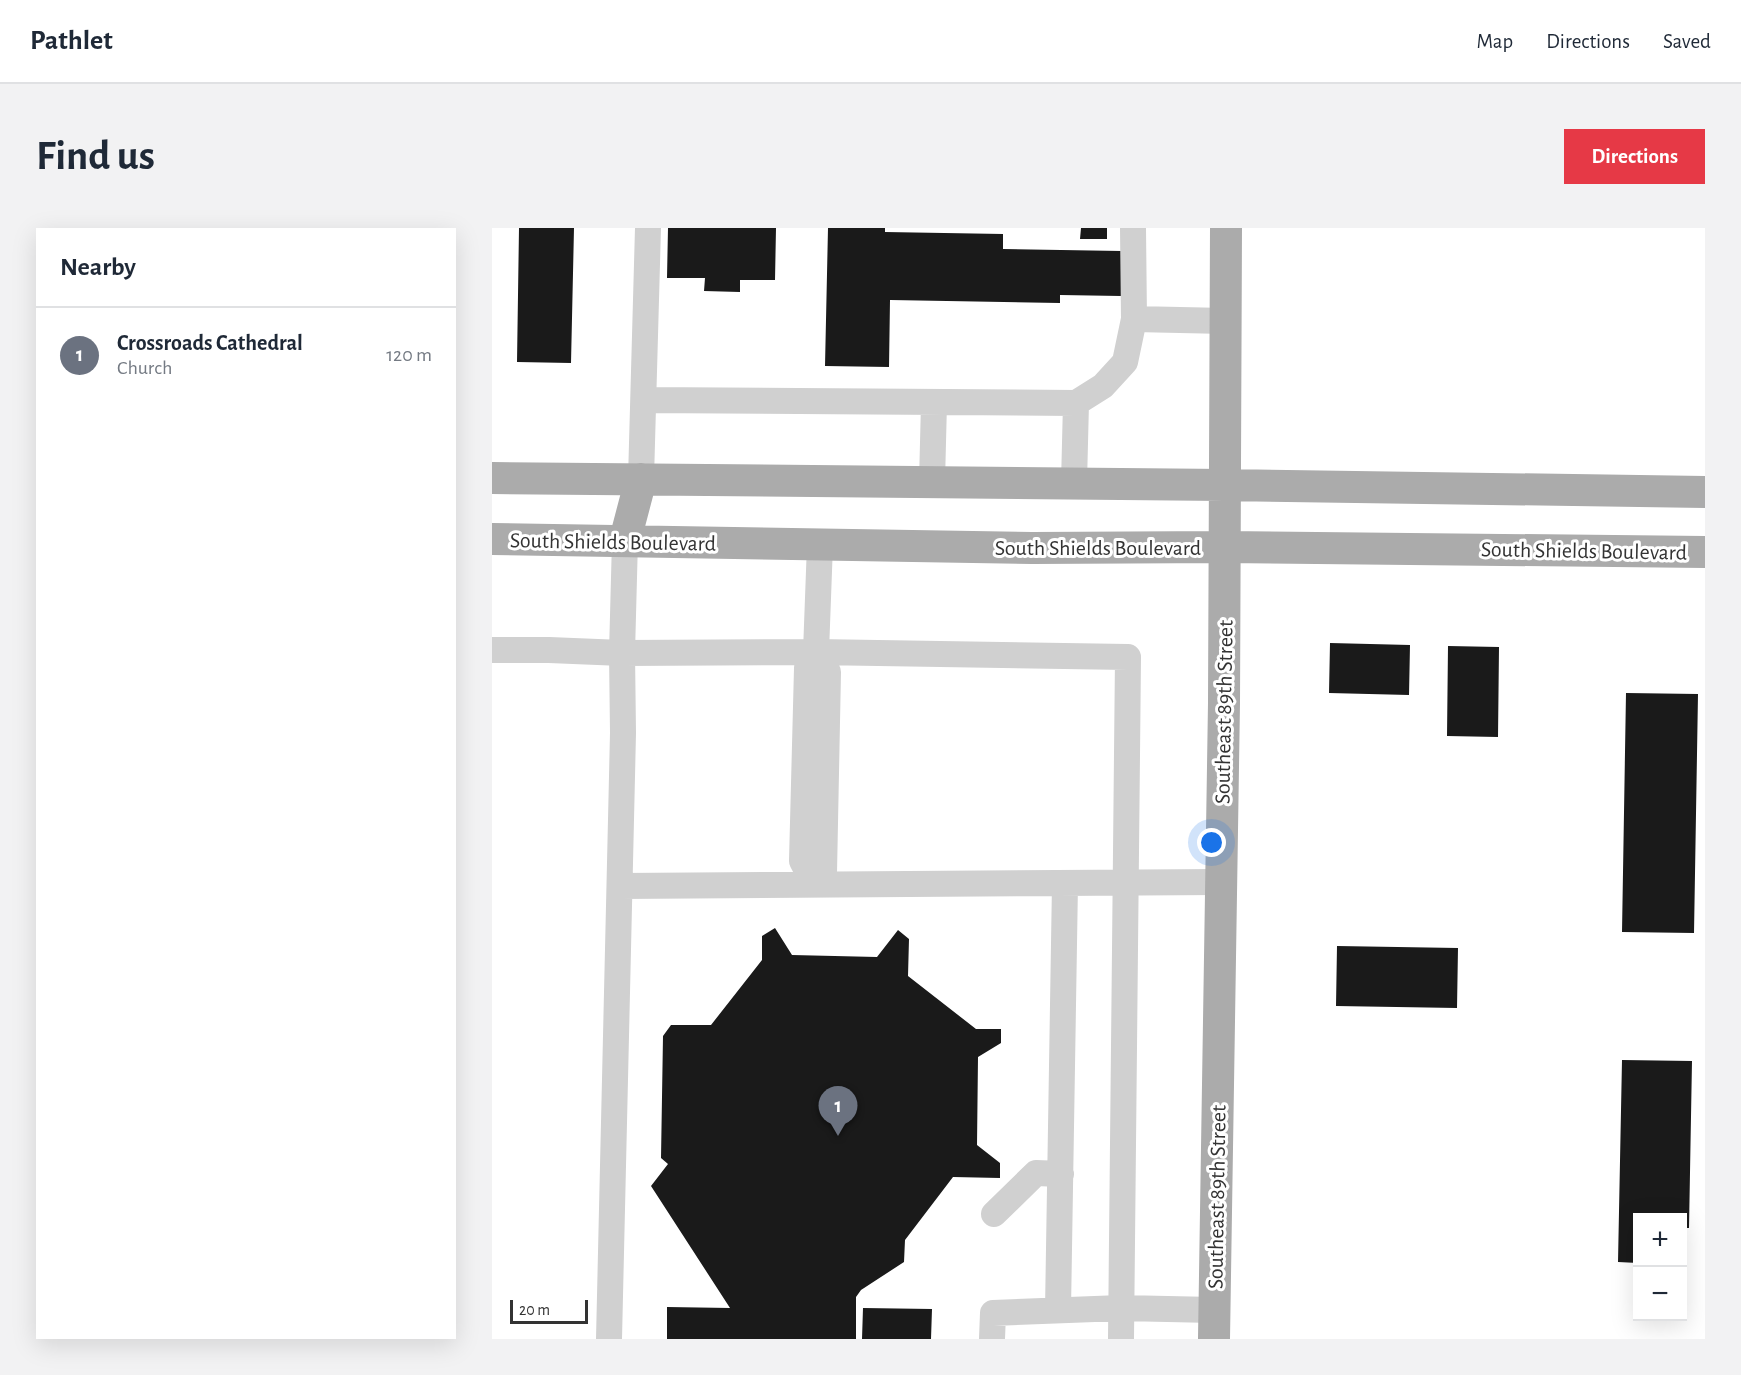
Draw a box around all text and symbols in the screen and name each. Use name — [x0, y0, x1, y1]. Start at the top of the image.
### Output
text: Pathlet — [30, 27, 113, 55]
text: Map — [1477, 31, 1513, 52]
text: Directions — [1546, 31, 1630, 52]
text: Saved — [1663, 31, 1711, 52]
button: Directions — [1564, 129, 1705, 184]
text: Find us — [36, 135, 155, 177]
text: Nearby — [60, 254, 136, 280]
text: Crossroads Cathedral — [117, 332, 303, 354]
text: 1 — [76, 345, 83, 365]
text: 120 m — [386, 345, 432, 365]
text: Church — [117, 358, 172, 378]
street label: South Shields Boulevard — [510, 529, 716, 555]
street label: South Shields Boulevard — [995, 537, 1201, 559]
street label: South Shields Boulevard — [1481, 538, 1687, 564]
street label: Southeast 89th Street — [1211, 620, 1237, 804]
your location — [1197, 828, 1226, 857]
pin: 1 — [818, 1086, 858, 1136]
street label: Southeast 89th Street — [1204, 1105, 1230, 1289]
map controls — [1633, 1213, 1687, 1321]
button: + — [1633, 1213, 1687, 1267]
button: − — [1633, 1267, 1687, 1321]
scale bar — [510, 1297, 588, 1324]
text: 20 m — [519, 1302, 550, 1318]

